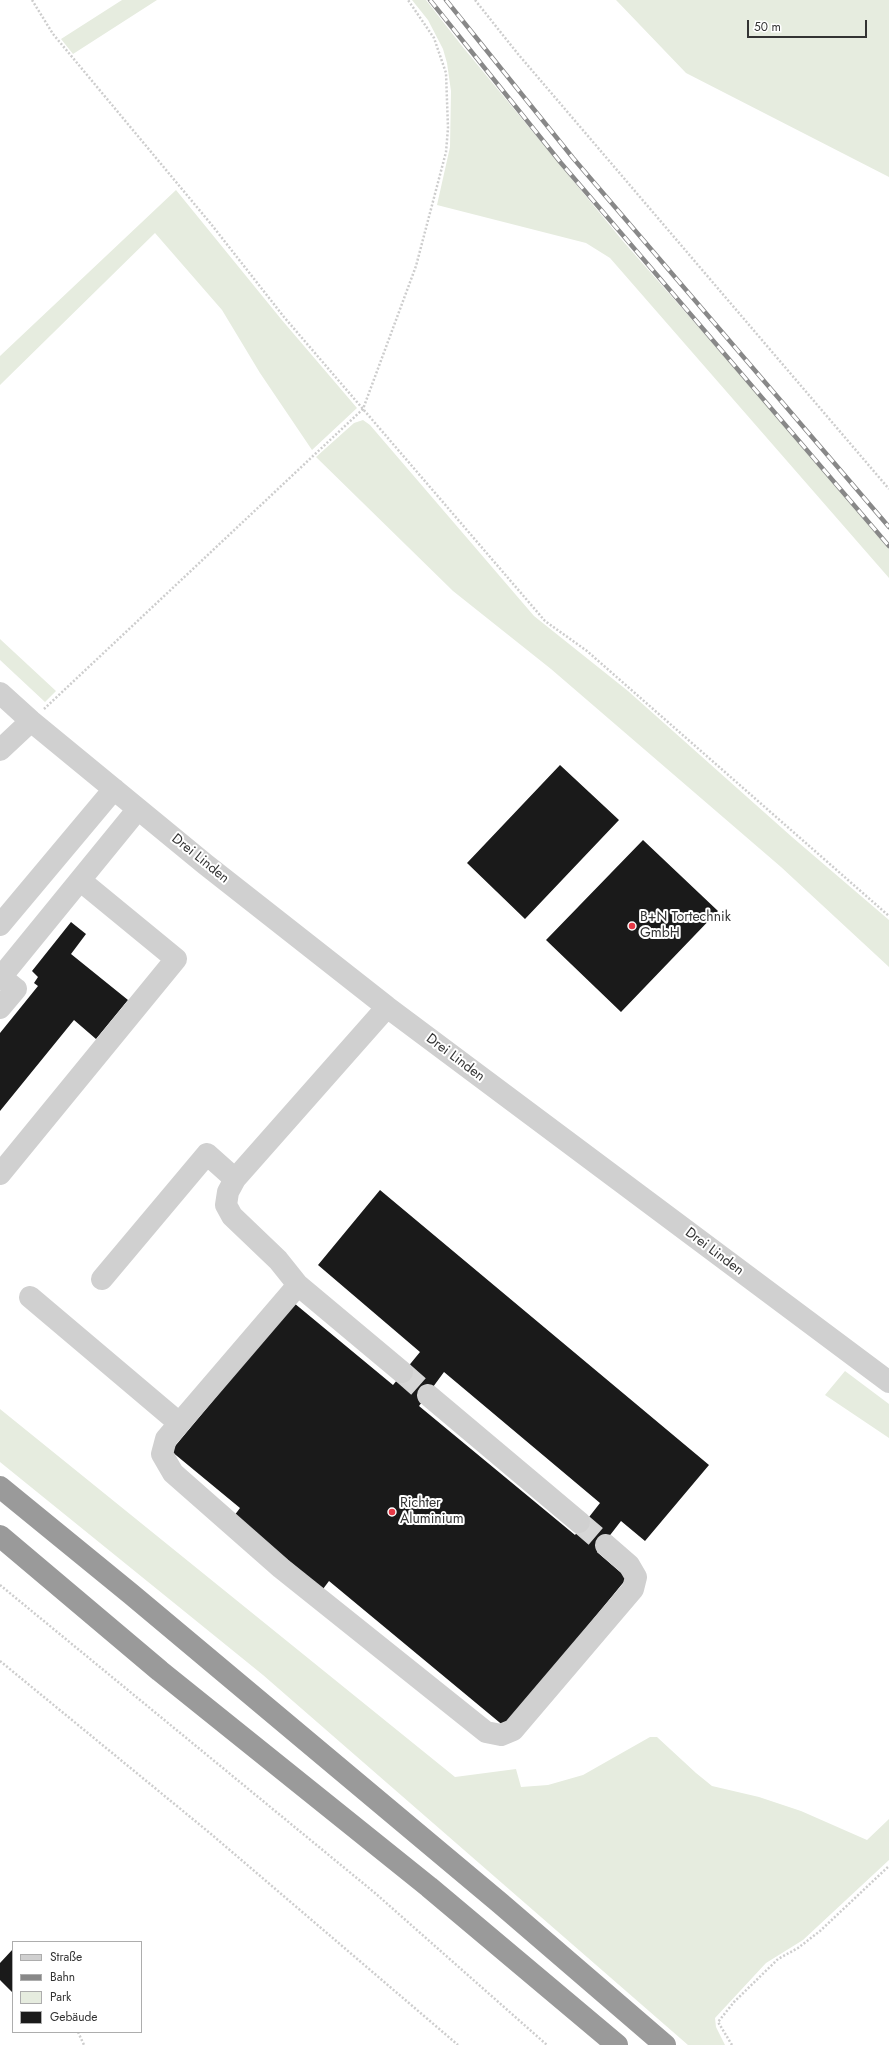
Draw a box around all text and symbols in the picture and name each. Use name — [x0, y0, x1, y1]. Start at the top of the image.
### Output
scale bar — [749, 12, 869, 38]
text: 50 m — [754, 18, 781, 36]
street label: Drei Linden — [168, 831, 232, 887]
place label: B+N Tortechnik GmbH — [640, 910, 731, 942]
marker: B+N Tortechnik GmbH — [627, 921, 637, 931]
street label: Drei Linden — [422, 1031, 488, 1085]
street label: Drei Linden — [681, 1225, 747, 1279]
place label: Richter Aluminium — [400, 1496, 464, 1528]
marker: Richter Aluminium — [387, 1507, 397, 1517]
legend — [12, 1941, 142, 2033]
text: Straße — [50, 1948, 82, 1966]
text: Bahn — [50, 1968, 75, 1986]
text: Park — [50, 1988, 71, 2006]
text: Gebäude — [50, 2008, 97, 2026]

